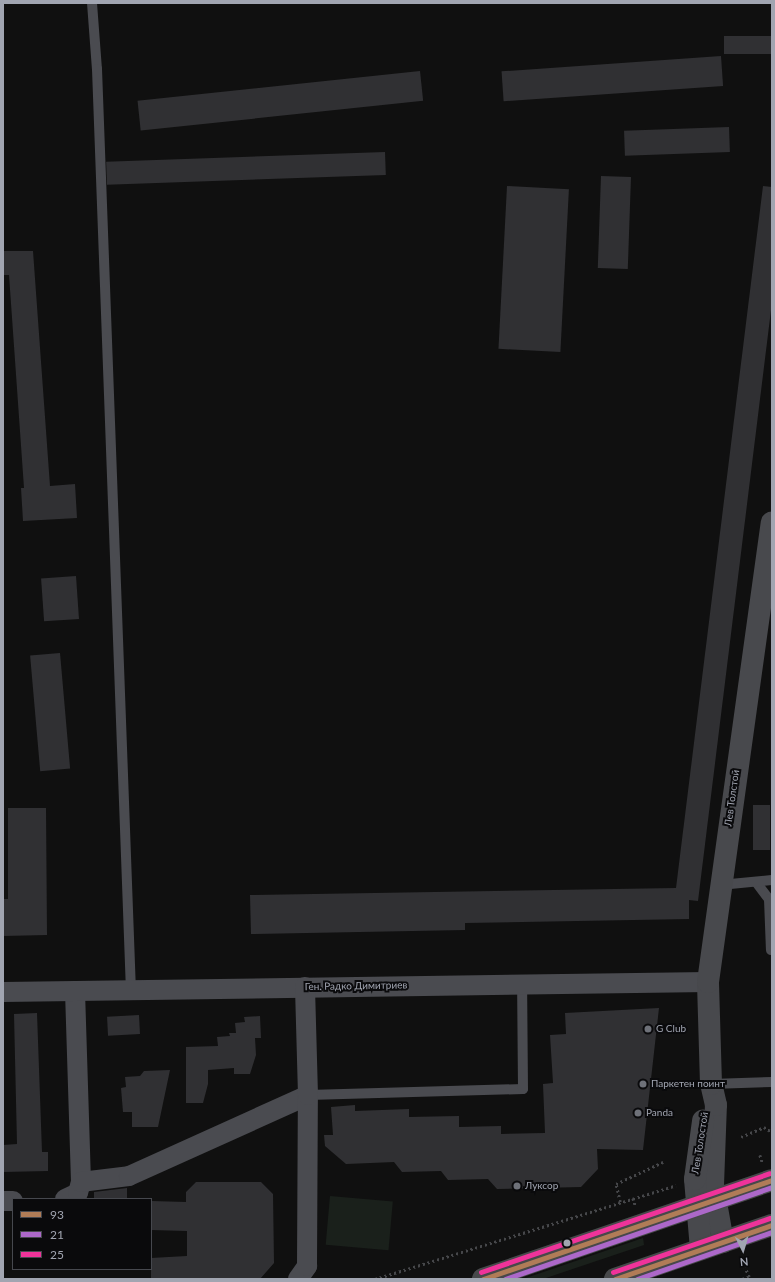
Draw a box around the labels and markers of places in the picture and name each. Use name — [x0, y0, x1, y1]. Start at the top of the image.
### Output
place label: G Club — [656, 1023, 686, 1035]
marker: G Club — [643, 1024, 653, 1034]
place label: Паркетен поинт — [651, 1078, 725, 1090]
marker: Паркетен поинт — [638, 1079, 648, 1089]
place label: Panda — [646, 1107, 673, 1119]
marker: Panda — [633, 1108, 643, 1118]
place label: Луксор — [525, 1180, 558, 1192]
marker: Луксор — [512, 1181, 522, 1191]
unlabelled marker — [562, 1238, 572, 1248]

